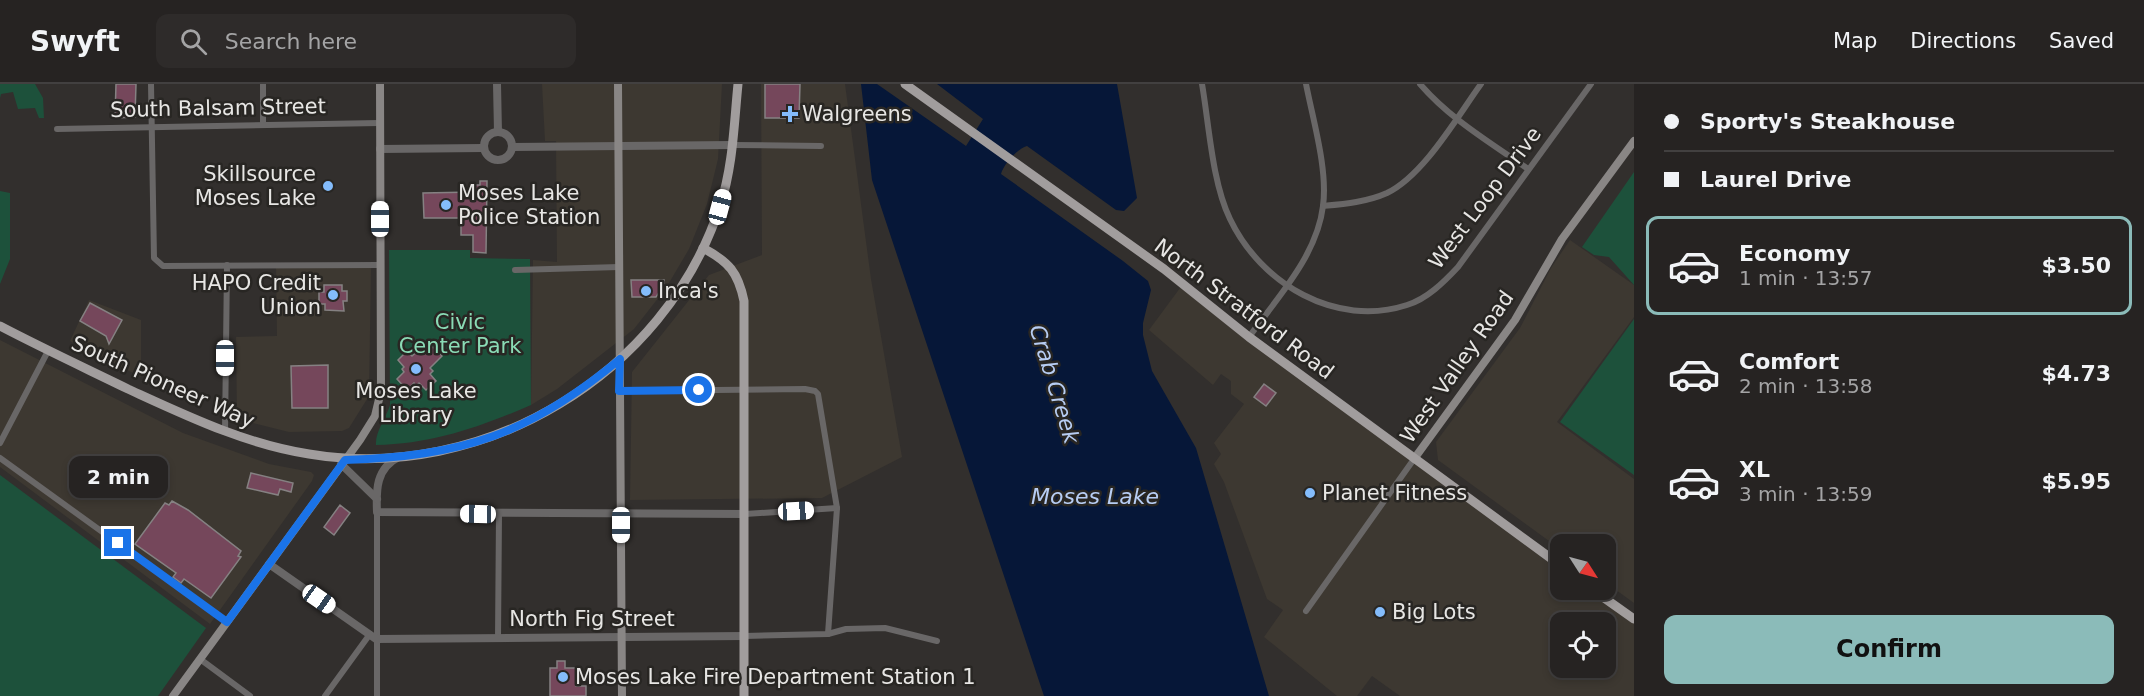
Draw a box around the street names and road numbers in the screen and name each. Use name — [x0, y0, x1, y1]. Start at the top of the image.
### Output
street label: South Balsam Street — [110, 94, 326, 122]
street label: West Loop Drive — [1424, 122, 1546, 274]
street label: North Stratford Road — [1150, 234, 1338, 384]
street label: West Valley Road — [1395, 286, 1519, 448]
street label: South Pioneer Way — [68, 331, 258, 433]
street label: North Fig Street — [509, 607, 675, 631]

